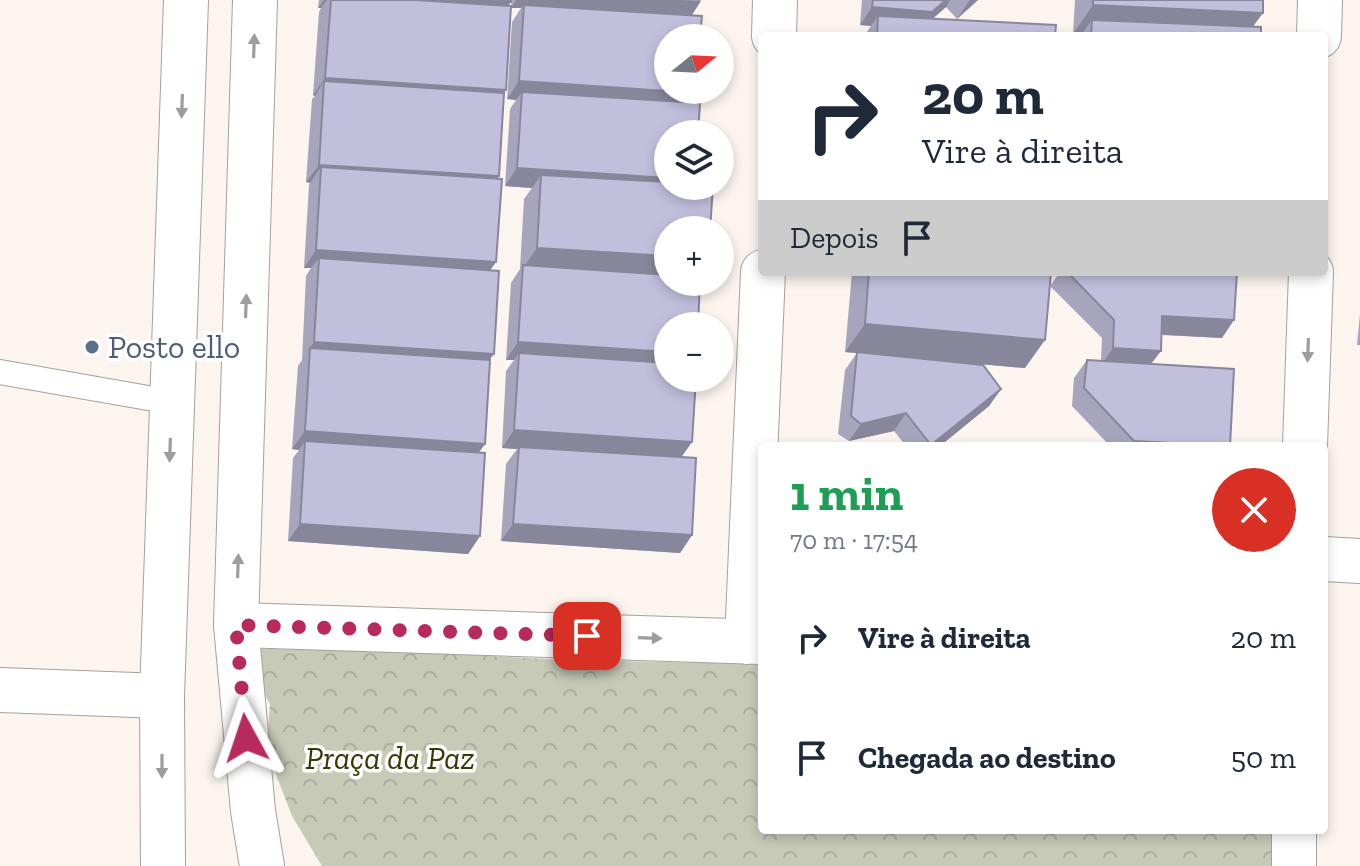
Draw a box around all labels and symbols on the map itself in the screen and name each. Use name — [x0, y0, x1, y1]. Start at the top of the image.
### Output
north arrow — [654, 24, 734, 104]
one-way arrow — [247, 33, 260, 58]
one-way arrow — [176, 94, 189, 119]
one-way arrow — [239, 293, 252, 318]
place label: Posto ello — [108, 328, 240, 366]
marker: Posto ello — [83, 338, 101, 356]
one-way arrow — [1302, 338, 1315, 363]
one-way arrow — [163, 438, 176, 463]
one-way arrow — [231, 553, 244, 578]
pin — [553, 602, 621, 670]
one-way arrow — [638, 632, 663, 645]
position arrow — [204, 696, 288, 780]
park label: Praça da Paz — [305, 739, 475, 777]
one-way arrow — [156, 754, 168, 779]

